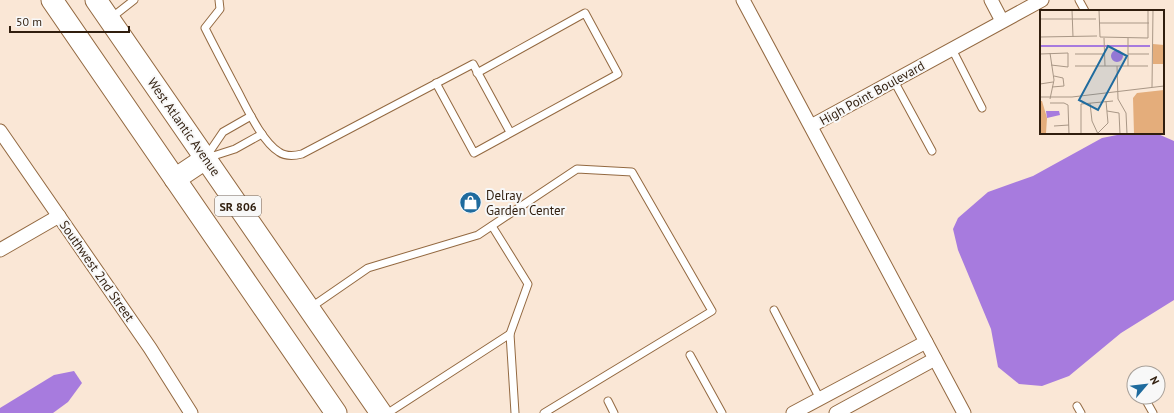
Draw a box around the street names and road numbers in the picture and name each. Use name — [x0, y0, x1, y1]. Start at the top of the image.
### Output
street label: High Point Boulevard — [816, 57, 928, 129]
street label: West Atlantic Avenue — [144, 75, 224, 179]
road number: SR 806 — [215, 196, 261, 216]
street label: Southwest 2nd Street — [56, 217, 139, 325]

